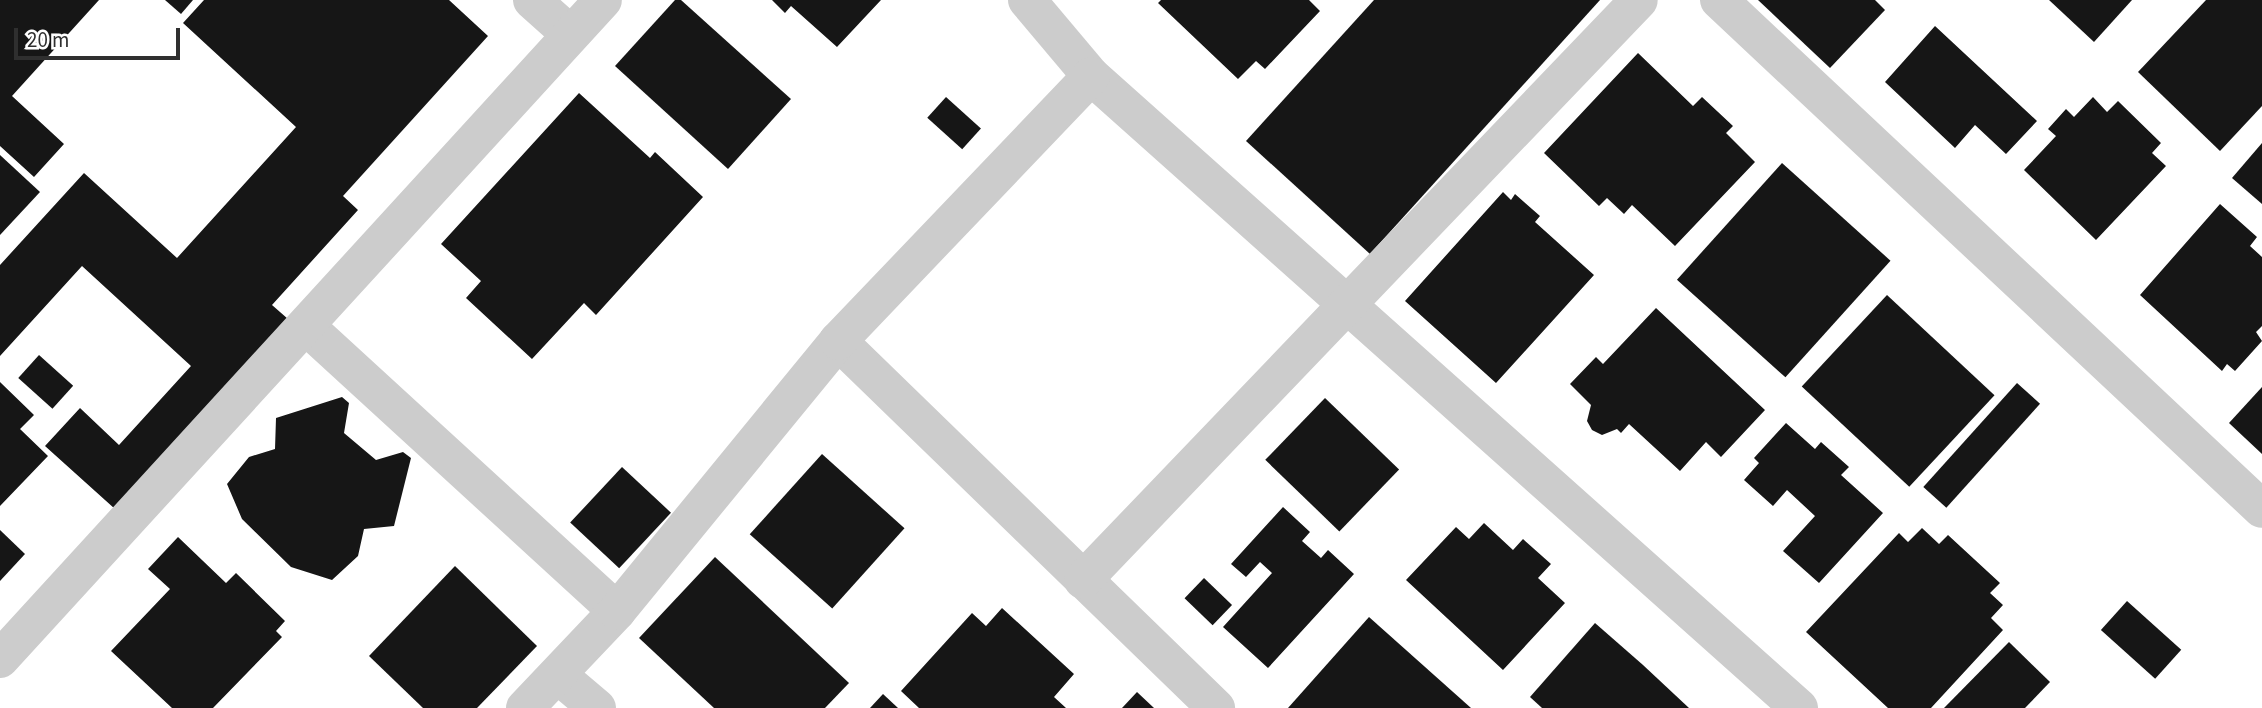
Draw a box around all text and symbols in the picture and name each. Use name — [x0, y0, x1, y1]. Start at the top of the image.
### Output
scale bar — [18, 14, 184, 58]
text: 20 m — [27, 25, 69, 55]

